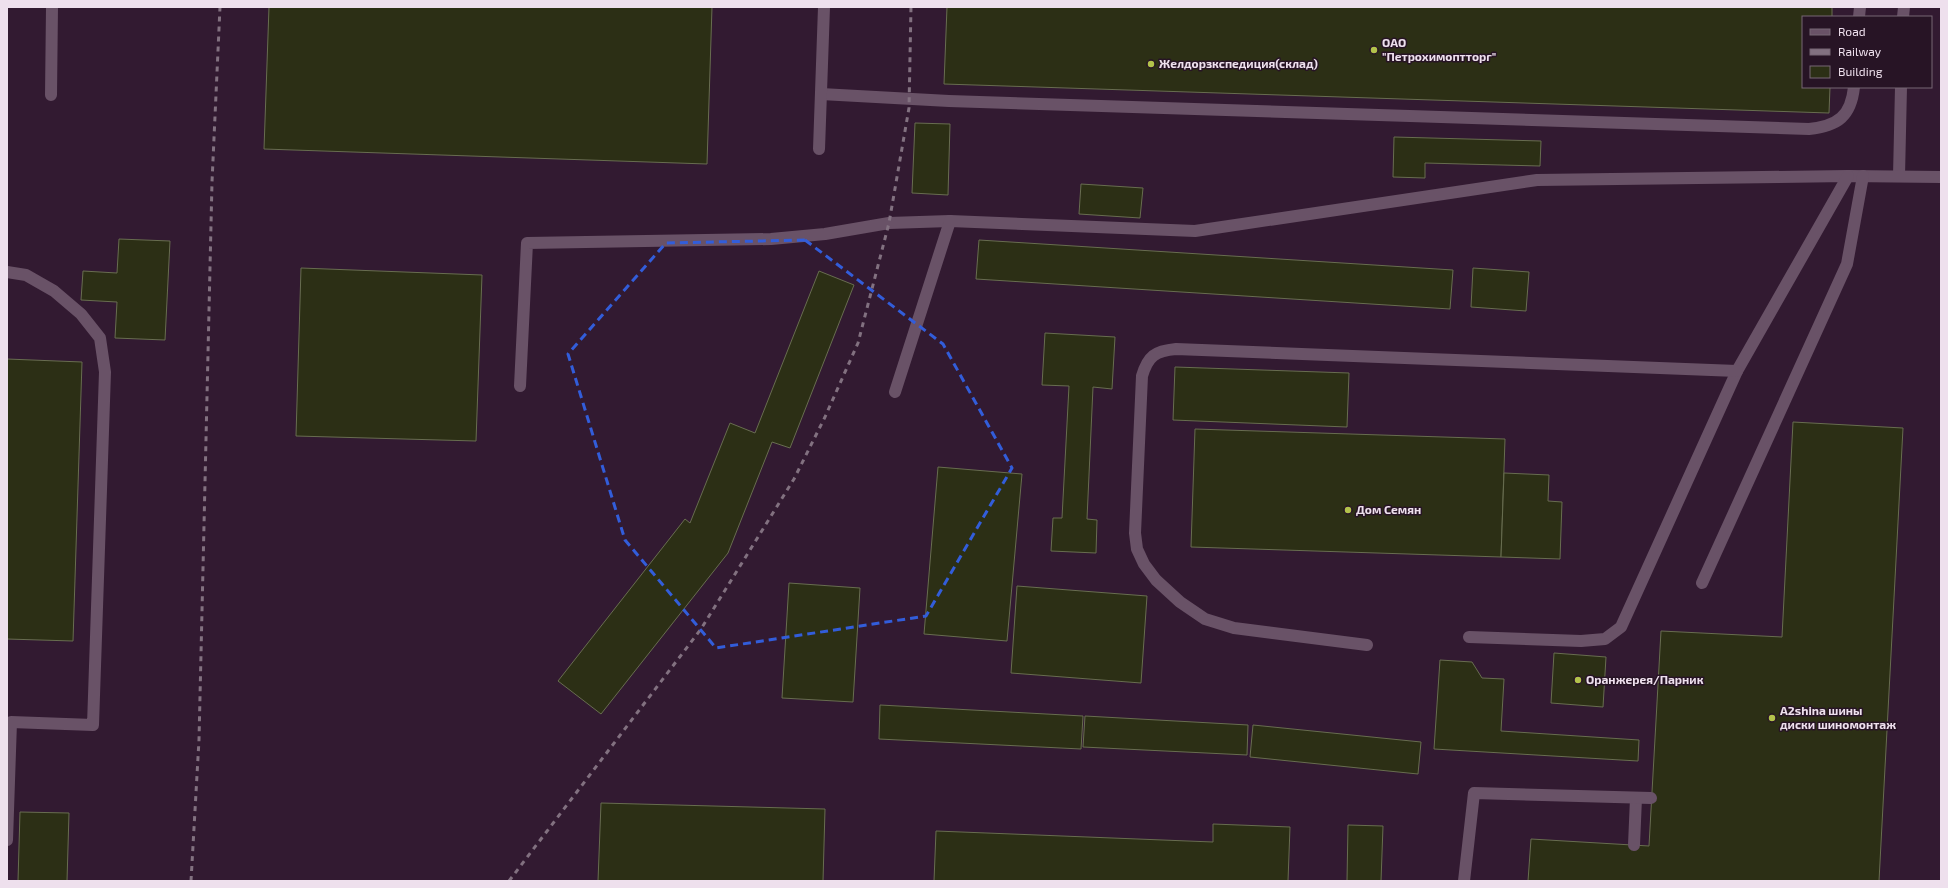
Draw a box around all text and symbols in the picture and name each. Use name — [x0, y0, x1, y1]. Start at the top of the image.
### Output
legend — [1802, 16, 1932, 88]
text: Road — [1838, 24, 1866, 38]
place label: ОАО "Петрохимоптторг" — [1382, 35, 1496, 63]
text: Railway — [1838, 44, 1882, 58]
marker: ОАО "Петрохимоптторг" — [1369, 45, 1379, 55]
place label: Желдорзкспедиция(склад) — [1159, 56, 1318, 70]
marker: Желдорзкспедиция(склад) — [1146, 59, 1156, 69]
text: Building — [1838, 64, 1883, 78]
place label: Дом Семян — [1356, 502, 1421, 516]
marker: Дом Семян — [1343, 505, 1353, 515]
place label: Оранжерея/Парник — [1586, 672, 1704, 686]
marker: Оранжерея/Парник — [1573, 675, 1583, 685]
place label: A2shina шины диски шиномонтаж — [1780, 703, 1896, 731]
marker: A2shina шины диски шиномонтаж — [1767, 713, 1777, 723]

